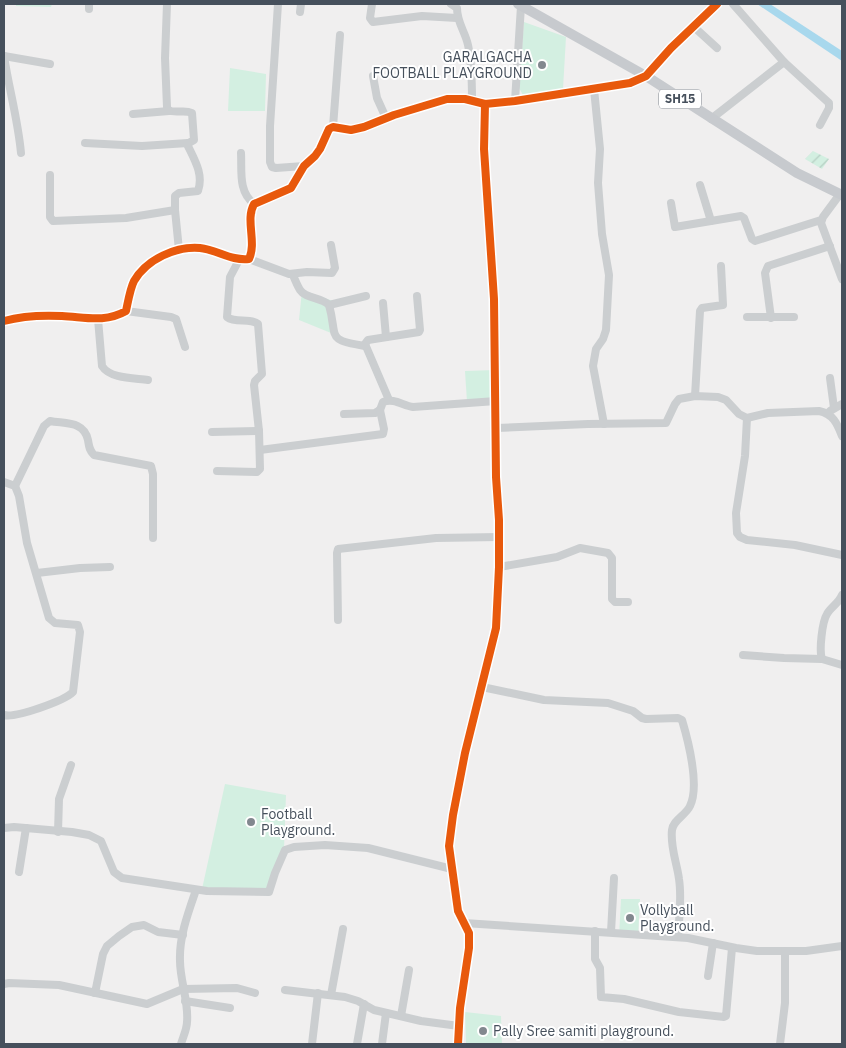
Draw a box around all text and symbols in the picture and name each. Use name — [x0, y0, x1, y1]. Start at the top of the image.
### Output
place label: GARALGACHA FOOTBALL PLAYGROUND — [372, 48, 532, 82]
marker: GARALGACHA FOOTBALL PLAYGROUND — [536, 59, 548, 71]
road number: SH15 — [659, 90, 701, 108]
place label: Football Playground. — [261, 805, 335, 839]
marker: Football Playground. — [245, 816, 257, 828]
place label: Vollyball Playground. — [640, 901, 714, 935]
marker: Vollyball Playground. — [624, 912, 636, 924]
place label: Pally Sree samiti playground. — [493, 1022, 674, 1040]
marker: Pally Sree samiti playground. — [477, 1025, 489, 1037]

